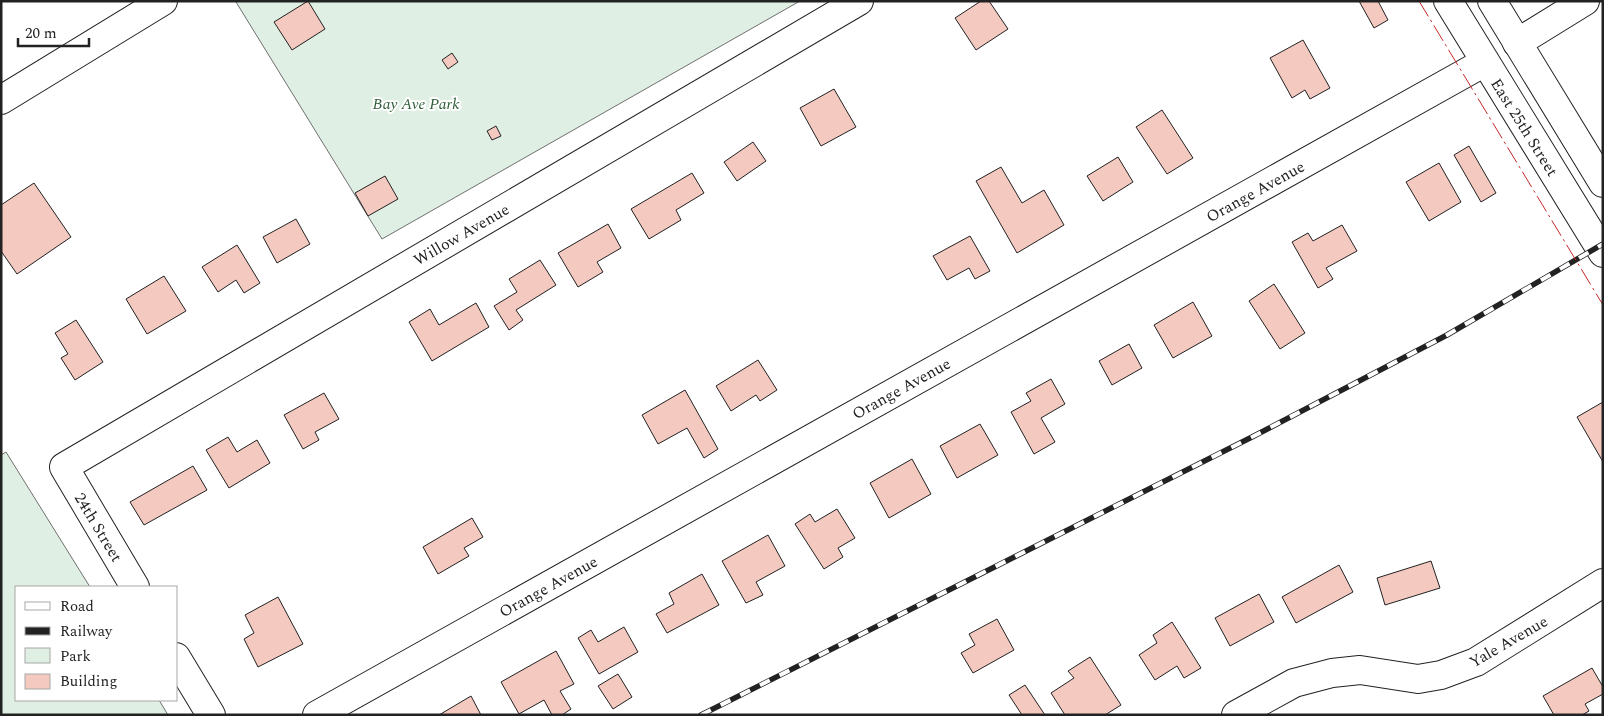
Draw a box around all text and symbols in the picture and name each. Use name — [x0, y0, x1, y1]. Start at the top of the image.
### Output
scale bar — [18, 15, 89, 47]
text: 20 m — [25, 22, 57, 45]
street label: East 25th Street — [1484, 74, 1564, 182]
park label: Bay Ave Park — [372, 92, 460, 116]
street label: Orange Avenue — [1202, 155, 1309, 229]
street label: Willow Avenue — [409, 198, 514, 272]
street label: Orange Avenue — [848, 352, 955, 426]
street label: 24th Street — [68, 488, 128, 567]
street label: Orange Avenue — [495, 550, 602, 624]
legend — [15, 586, 178, 701]
text: Road — [60, 595, 94, 618]
street label: Yale Avenue — [1465, 610, 1552, 674]
text: Railway — [60, 620, 113, 643]
text: Park — [60, 645, 91, 668]
text: Building — [60, 670, 117, 693]

